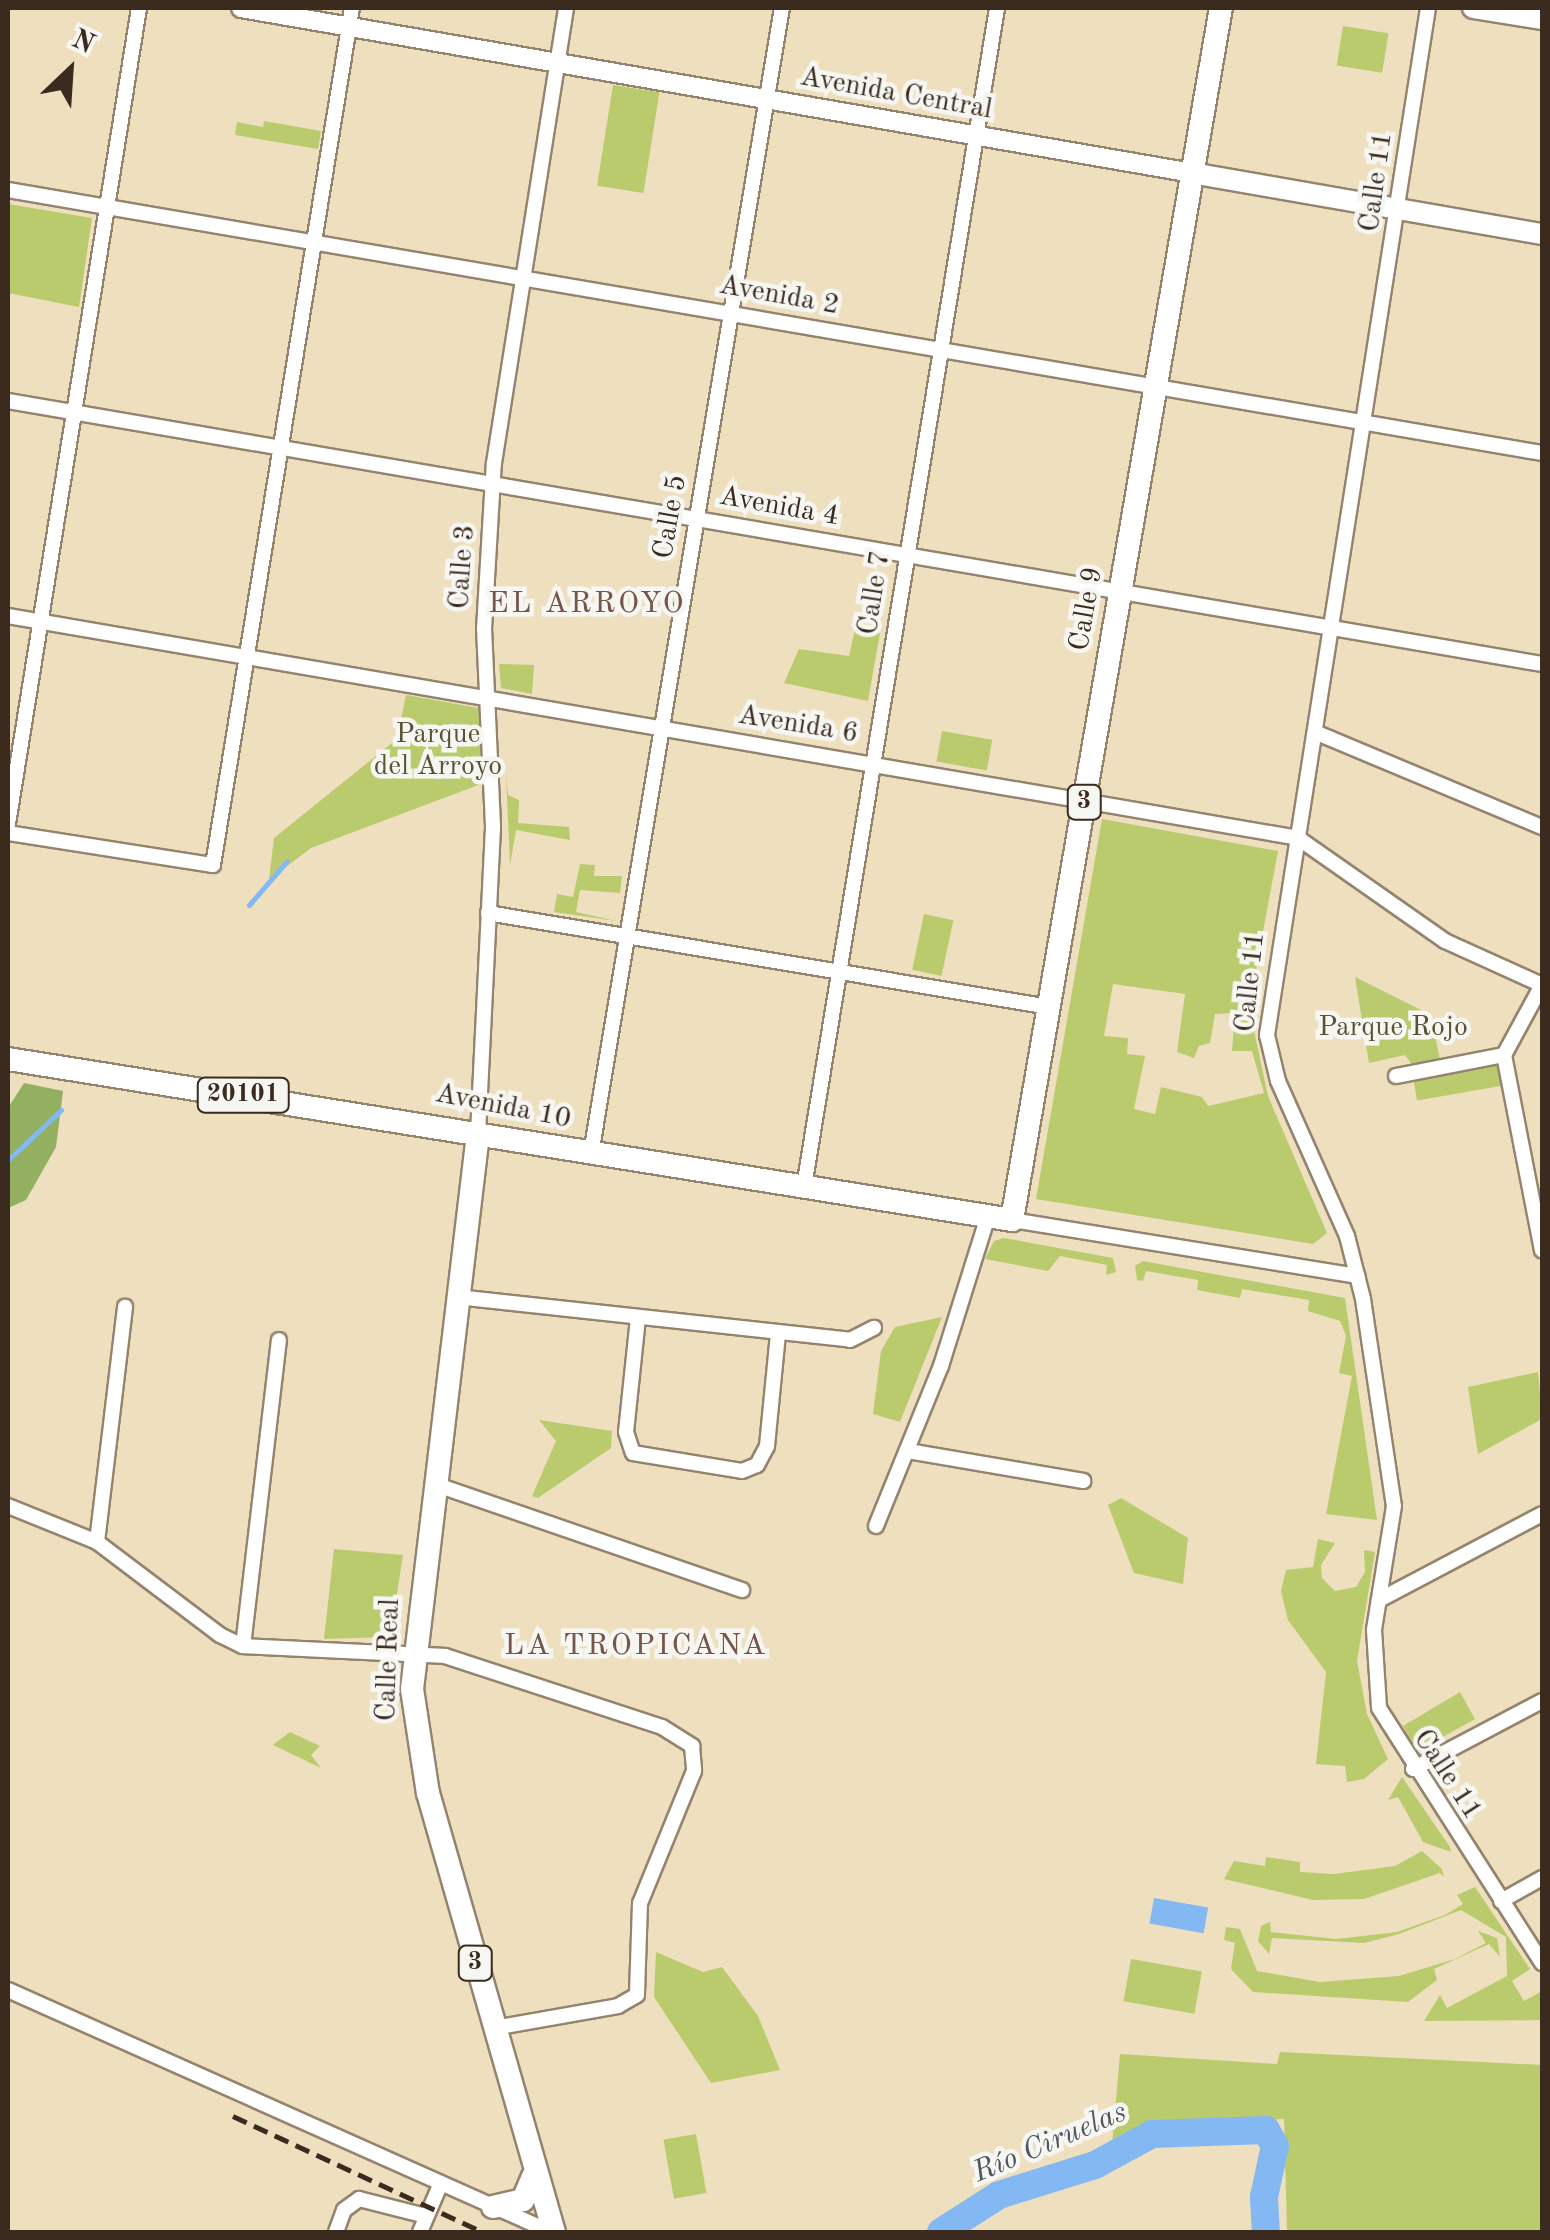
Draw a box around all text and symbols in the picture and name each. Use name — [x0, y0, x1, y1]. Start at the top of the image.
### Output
north arrow — [20, 20, 120, 120]
text: N — [67, 26, 98, 60]
street label: Avenida Central — [797, 61, 995, 127]
street label: Calle 11 — [1353, 130, 1401, 234]
street label: Avenida 2 — [716, 269, 842, 323]
street label: Calle 5 — [647, 472, 695, 562]
street label: Avenida 4 — [716, 480, 842, 534]
street label: Calle 3 — [443, 524, 483, 610]
street label: Calle 7 — [852, 549, 898, 637]
street label: Calle 9 — [1063, 564, 1111, 654]
district label: EL ARROYO — [488, 586, 686, 622]
street label: Avenida 6 — [736, 699, 860, 751]
park label: Parque del Arroyo — [374, 718, 502, 784]
road number: 3 — [1066, 782, 1102, 822]
street label: Calle 11 — [1229, 930, 1273, 1034]
park label: Parque Rojo — [1318, 1011, 1468, 1045]
road number: 20101 — [196, 1075, 290, 1115]
street label: Avenida 10 — [432, 1077, 574, 1137]
street label: Calle Real — [370, 1598, 408, 1722]
district label: LA TROPICANA — [504, 1628, 768, 1664]
street label: Calle 11 — [1405, 1724, 1489, 1826]
road number: 3 — [458, 1943, 492, 1983]
water label: Río Ciruelas — [968, 2094, 1132, 2192]

